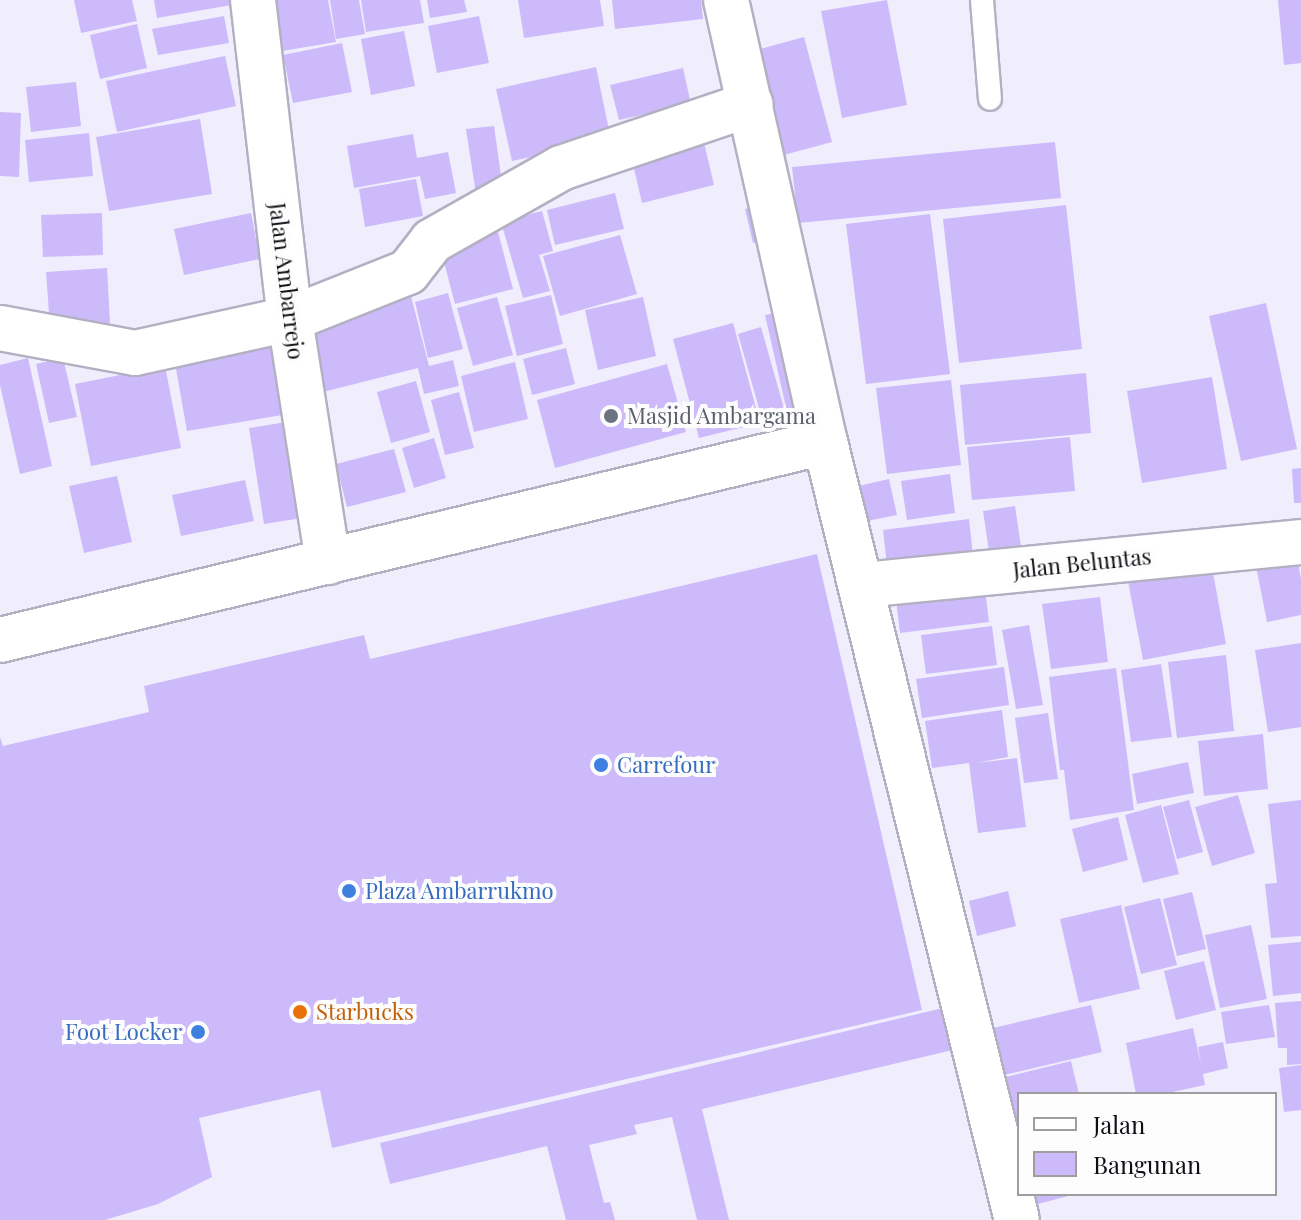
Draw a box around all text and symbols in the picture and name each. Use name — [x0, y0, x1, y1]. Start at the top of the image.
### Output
street label: Jalan Ambarrejo — [264, 201, 310, 361]
place label: Masjid Ambargama — [627, 403, 817, 429]
marker: Masjid Ambargama — [602, 407, 620, 425]
street label: Jalan Beluntas — [1011, 543, 1153, 583]
place label: Carrefour — [617, 752, 715, 778]
marker: Carrefour — [592, 756, 610, 774]
place label: Plaza Ambarrukmo — [365, 878, 555, 904]
marker: Plaza Ambarrukmo — [340, 882, 358, 900]
place label: Starbucks — [316, 999, 414, 1025]
marker: Starbucks — [291, 1003, 309, 1021]
place label: Foot Locker — [65, 1019, 182, 1045]
marker: Foot Locker — [189, 1023, 207, 1041]
legend — [1017, 1092, 1277, 1196]
text: Jalan — [1093, 1108, 1145, 1140]
text: Bangunan — [1093, 1148, 1201, 1180]

